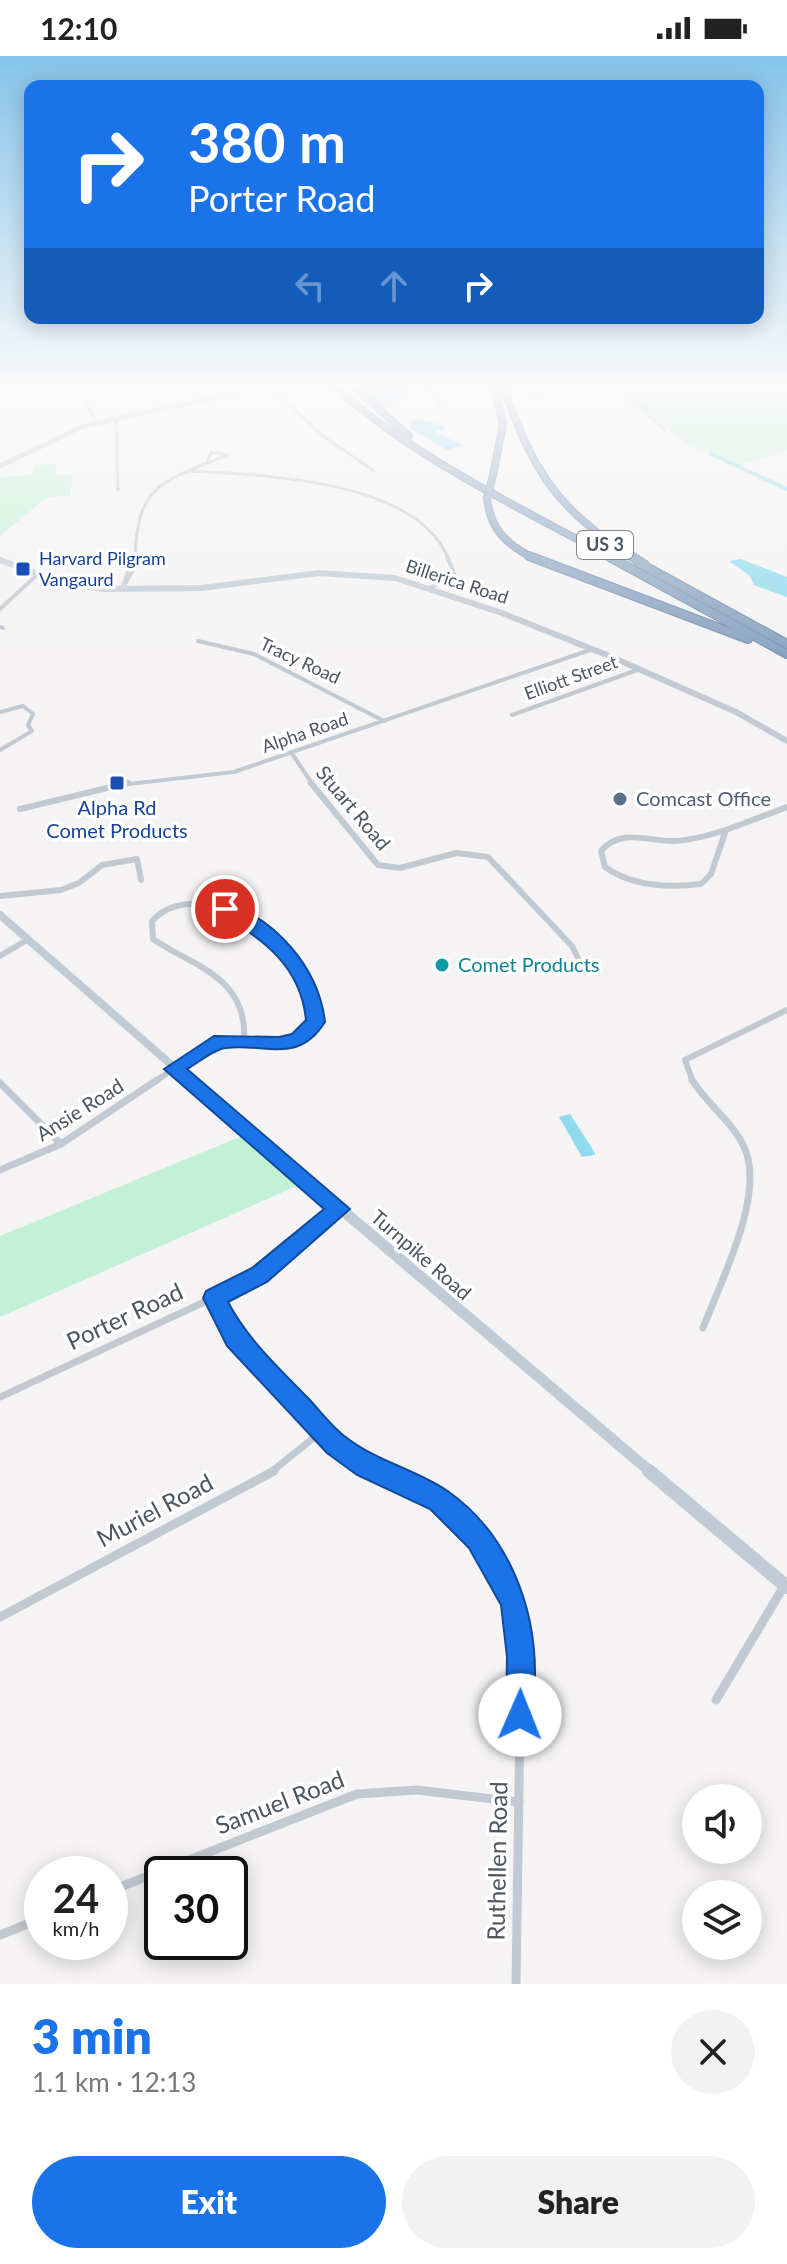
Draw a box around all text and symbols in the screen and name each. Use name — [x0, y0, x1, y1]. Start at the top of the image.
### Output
text: 12:10 — [40, 10, 117, 46]
text: 380 m — [188, 108, 346, 175]
icon: right — [56, 112, 160, 216]
text: Porter Road — [188, 176, 375, 220]
icon: left — [288, 264, 332, 308]
icon: ahead — [372, 264, 416, 308]
icon: right — [456, 264, 500, 308]
road number: US 3 — [577, 531, 633, 559]
place label: Harvard Pilgram Vangaurd — [39, 547, 166, 590]
street label: Billerica Road — [403, 554, 511, 608]
marker: Harvard Pilgram Vangaurd — [14, 560, 32, 578]
street label: Tracy Road — [257, 632, 344, 688]
street label: Elliott Street — [521, 650, 621, 704]
street label: Alpha Road — [259, 707, 351, 757]
street label: Stuart Road — [312, 760, 396, 854]
marker: Alpha Rd Comet Products — [108, 774, 126, 792]
place label: Comcast Office — [636, 786, 771, 810]
marker: Comcast Office — [611, 790, 629, 808]
place label: Alpha Rd Comet Products — [46, 795, 188, 842]
pin — [191, 875, 259, 943]
icon: arrive — [203, 887, 247, 931]
place label: Comet Products — [458, 952, 600, 976]
marker: Comet Products — [433, 956, 451, 974]
street label: Ansie Road — [31, 1073, 127, 1145]
street label: Turnpike Road — [367, 1204, 477, 1304]
street label: Porter Road — [62, 1276, 187, 1355]
street label: Muriel Road — [91, 1467, 217, 1552]
position arrow — [478, 1673, 562, 1757]
street label: Samuel Road — [211, 1764, 348, 1839]
street label: Ruthellen Road — [481, 1781, 512, 1941]
map controls — [682, 1784, 762, 1960]
button: sound — [682, 1784, 762, 1864]
speed limit sign: 30 — [144, 1856, 248, 1960]
text: 24 — [53, 1874, 99, 1922]
button: layers — [682, 1880, 762, 1960]
text: km/h — [53, 1916, 99, 1940]
text: 3 min — [32, 2007, 152, 2064]
button: close — [671, 2010, 755, 2094]
text: 1.1 km · 12:13 — [32, 2066, 196, 2098]
button: Exit — [32, 2156, 386, 2248]
button: Share — [402, 2156, 755, 2248]

